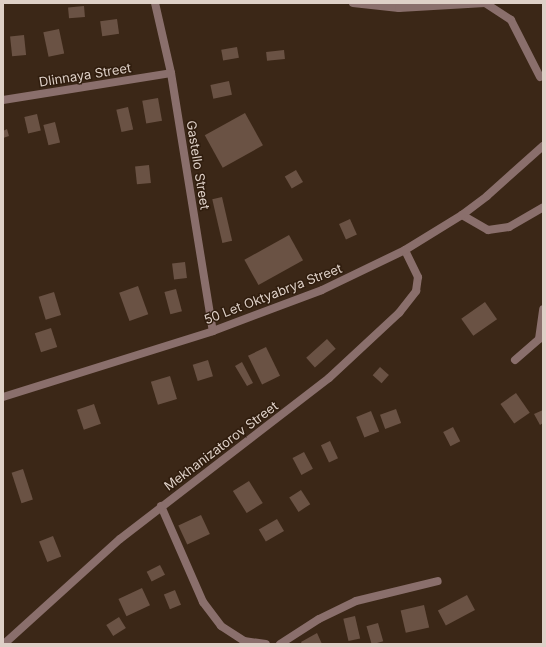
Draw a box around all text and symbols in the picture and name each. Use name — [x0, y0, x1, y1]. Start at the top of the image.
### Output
street label: Dlinnaya Street — [38, 60, 132, 90]
street label: Gastello Street — [183, 119, 213, 211]
street label: 50 Let Oktyabrya Street — [202, 260, 344, 328]
street label: Mekhanizatorov Street — [161, 398, 281, 494]

